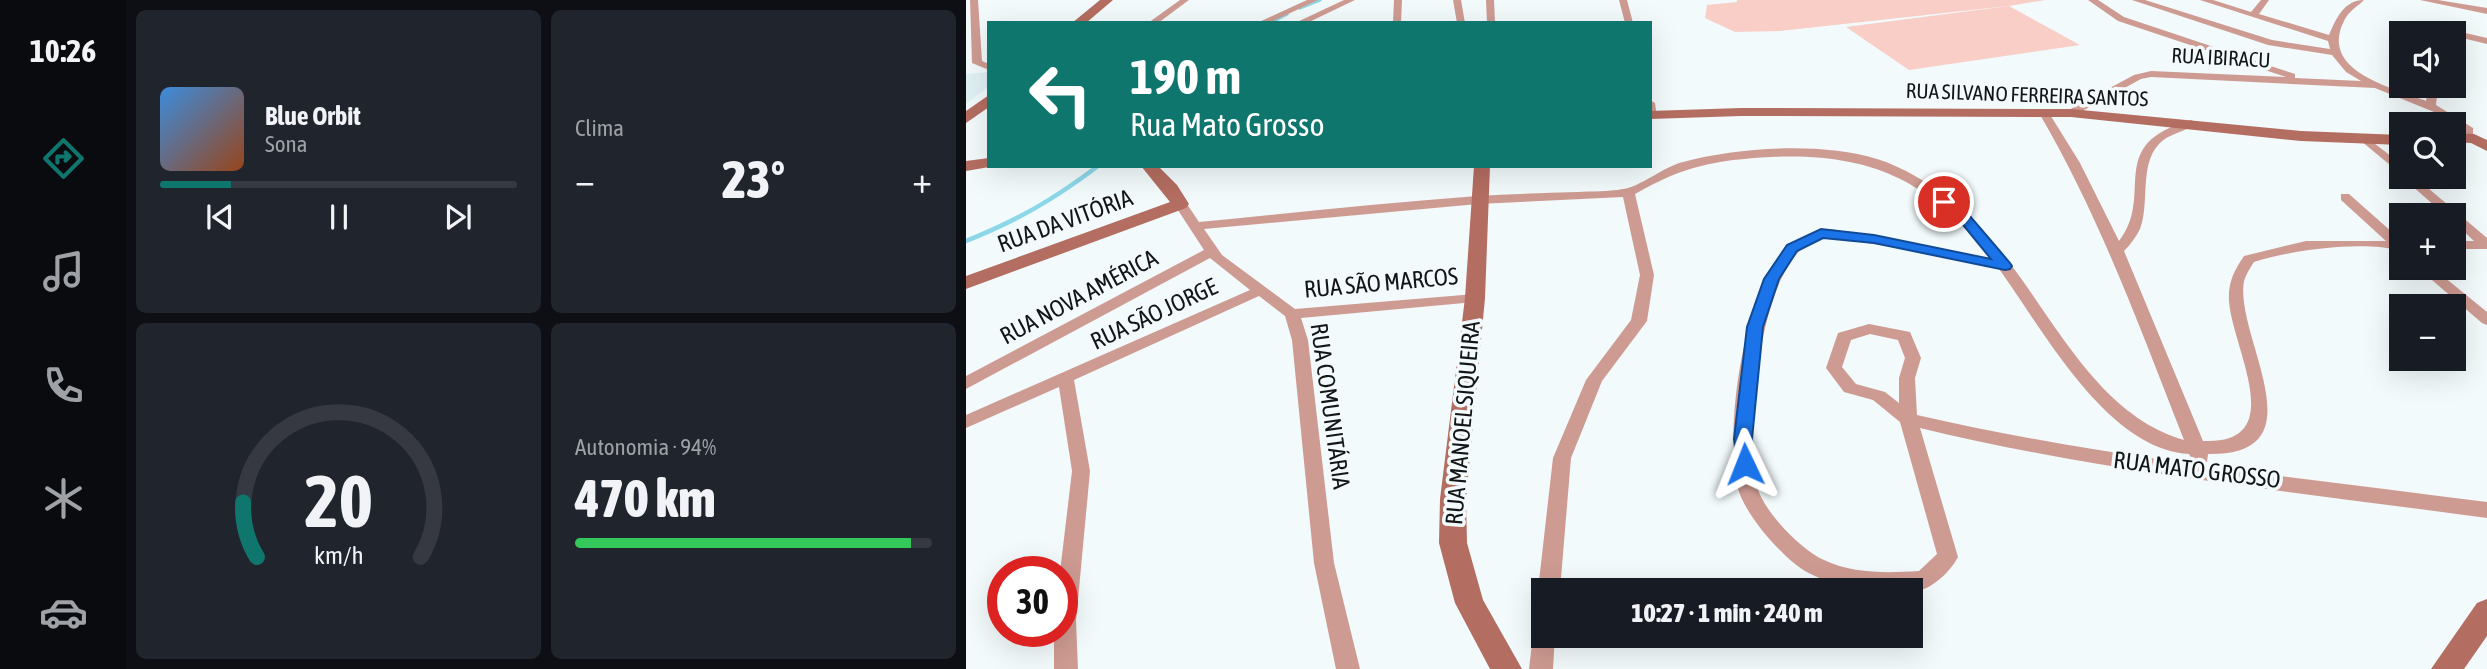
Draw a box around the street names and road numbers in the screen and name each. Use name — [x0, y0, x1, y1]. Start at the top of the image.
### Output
street label: RUA IBIRACU — [2171, 42, 2271, 72]
street label: RUA SILVANO FERREIRA SANTOS — [1905, 78, 2149, 110]
street label: RUA DA VITÓRIA — [994, 184, 1136, 257]
street label: RUA NOVA AMÉRICA — [996, 244, 1162, 349]
street label: RUA SÃO MARCOS — [1303, 262, 1459, 303]
street label: RUA SÃO JORGE — [1086, 272, 1221, 355]
street label: RUA MANOEL SIQUEIRA — [1440, 320, 1485, 526]
street label: RUA COMUNITÁRIA — [1305, 321, 1356, 491]
street label: RUA MATO GROSSO — [2112, 446, 2282, 493]

